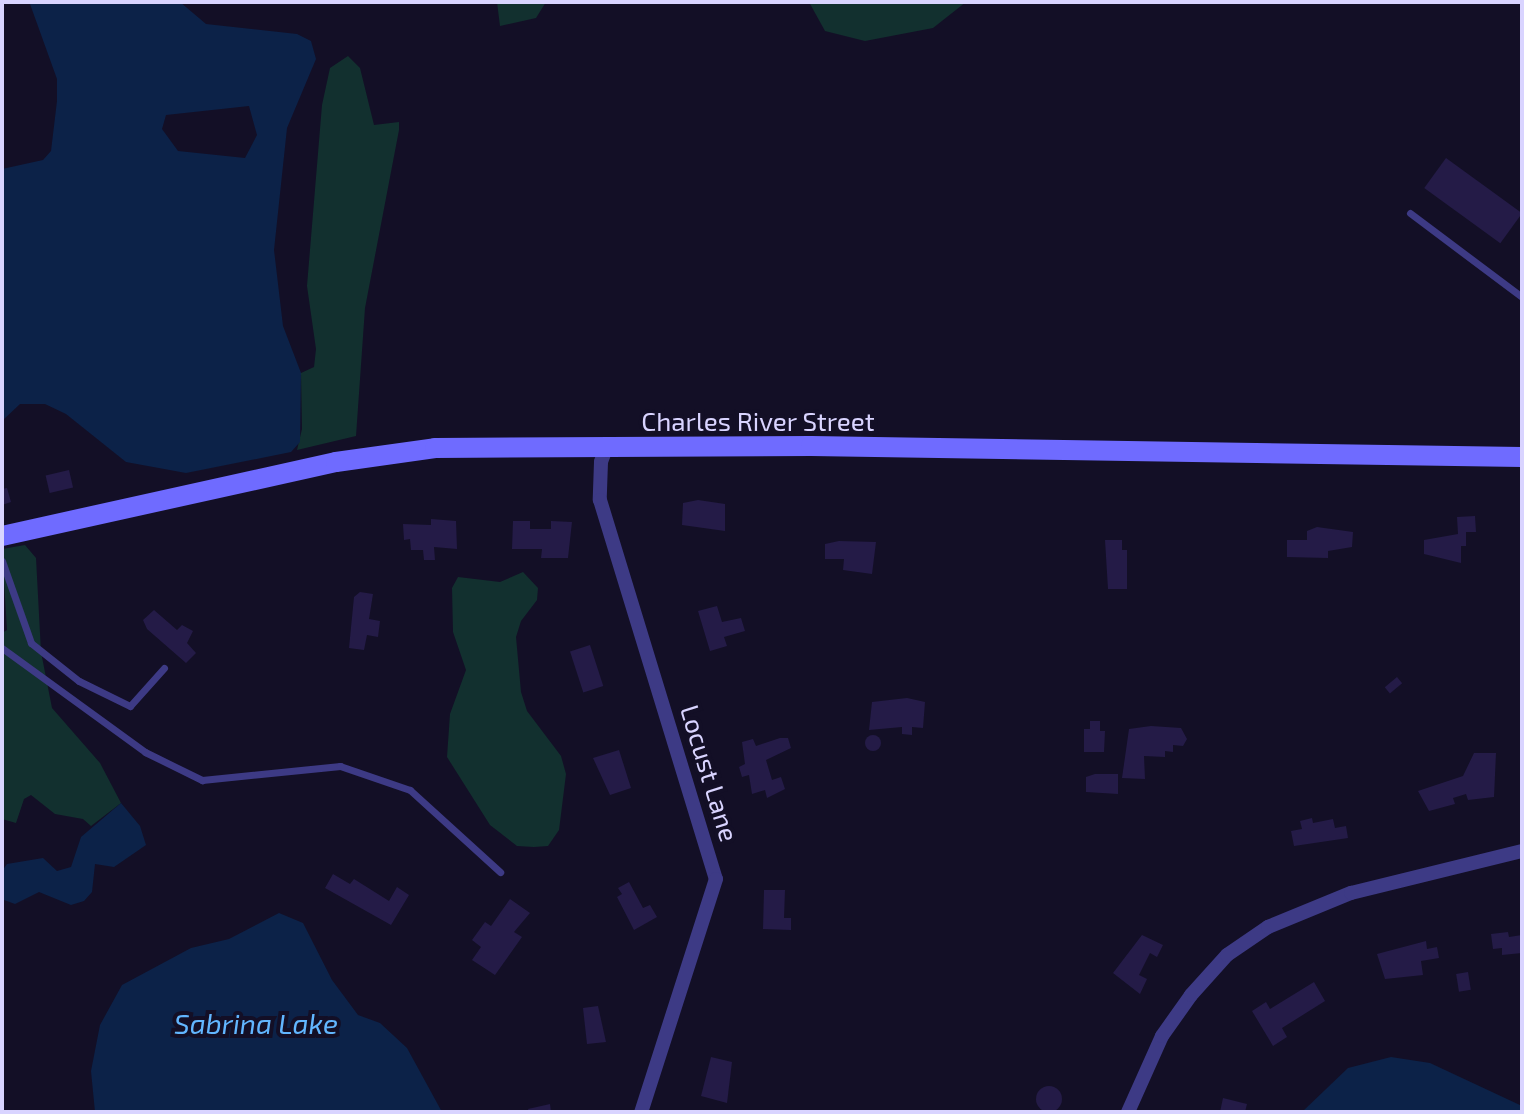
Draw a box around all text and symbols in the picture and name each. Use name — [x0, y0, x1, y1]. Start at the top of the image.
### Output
street label: Charles River Street — [641, 405, 875, 437]
street label: Locust Lane — [674, 701, 746, 845]
water label: Sabrina Lake — [174, 1006, 338, 1040]

